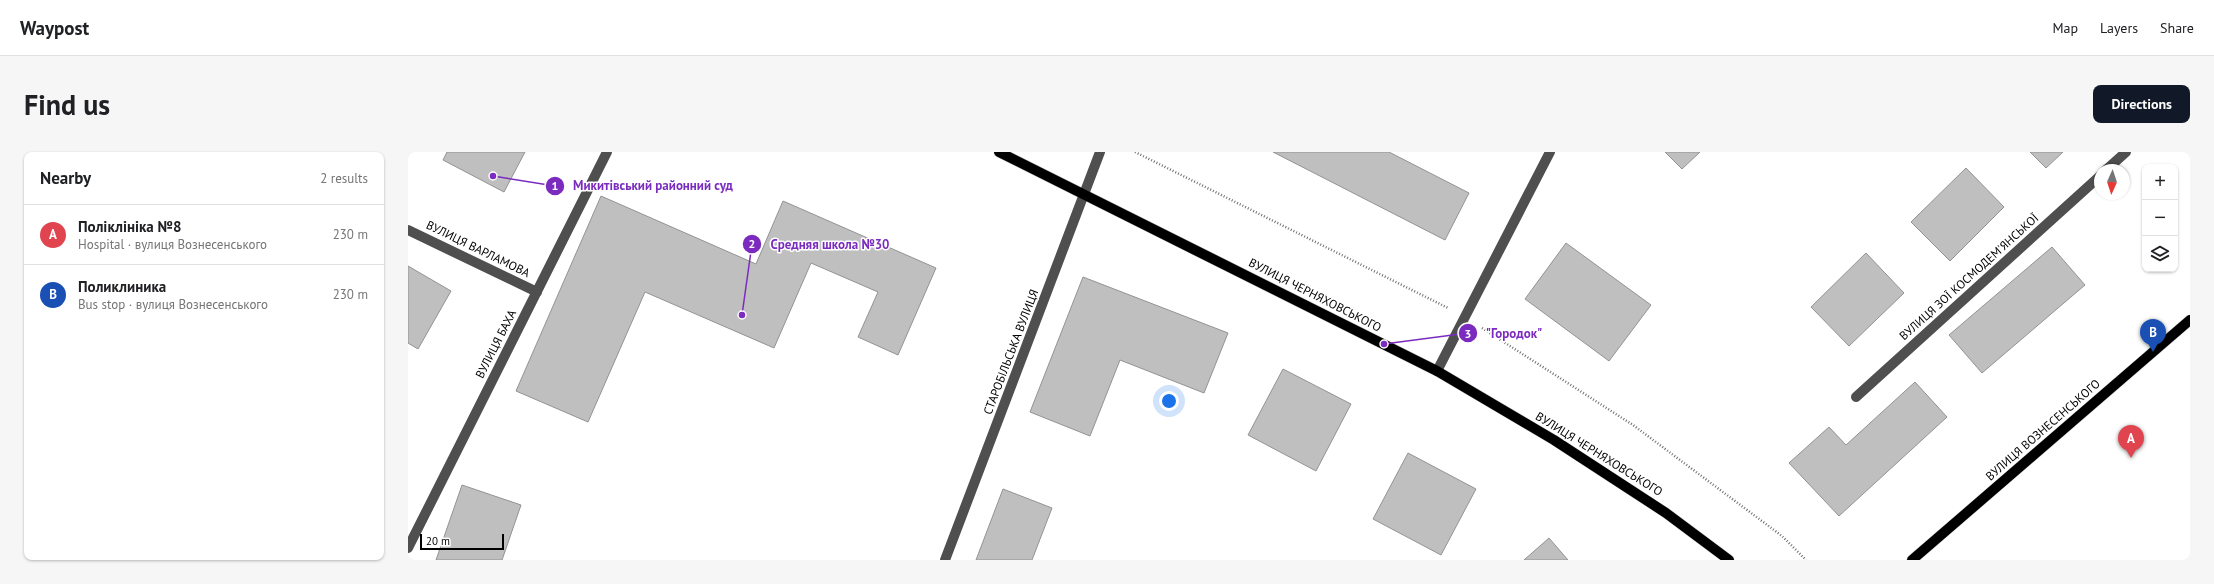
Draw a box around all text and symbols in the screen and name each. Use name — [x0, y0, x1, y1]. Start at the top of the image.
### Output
text: Waypost — [20, 16, 89, 40]
text: Map — [2052, 19, 2078, 37]
text: Layers — [2100, 19, 2138, 37]
text: Share — [2160, 19, 2194, 37]
button: Directions — [2093, 85, 2190, 123]
text: Find us — [24, 86, 110, 123]
north arrow — [2094, 164, 2130, 200]
map controls — [2142, 164, 2178, 272]
button: + — [2142, 164, 2178, 200]
text: Nearby — [40, 167, 91, 189]
text: 2 results — [320, 170, 368, 187]
callout: Микитівський районний суд — [545, 173, 741, 198]
text: Микитівський районний суд — [573, 177, 734, 194]
text: 1 — [552, 178, 558, 193]
button: − — [2142, 200, 2178, 236]
street label: ВУЛИЦЯ ЗОЇ КОСМОДЕМ'ЯНСЬКОЇ — [1896, 210, 2042, 343]
text: Поліклініка №8 — [78, 217, 182, 236]
street label: ВУЛИЦЯ ВАРЛАМОВА — [424, 217, 533, 280]
text: A — [49, 226, 57, 243]
text: 230 m — [333, 226, 368, 243]
callout: Средняя школа №30 — [742, 232, 897, 257]
text: Hospital · вулиця Вознесенського — [78, 236, 267, 253]
text: 2 — [749, 236, 755, 251]
text: Средняя школа №30 — [771, 236, 889, 253]
button: layers — [2142, 236, 2178, 272]
street label: ВУЛИЦЯ ЧЕРНЯХОВСЬКОГО — [1246, 255, 1384, 335]
text: Поликлиника — [78, 277, 166, 296]
text: B — [49, 286, 57, 303]
text: 230 m — [333, 286, 368, 303]
street label: СТАРОБІЛЬСЬКА ВУЛИЦЯ — [980, 287, 1041, 417]
text: Bus stop · вулиця Вознесенського — [78, 296, 268, 313]
street label: ВУЛИЦЯ БАХА — [472, 307, 519, 381]
pin: B — [2140, 319, 2166, 352]
callout: "Городок" — [1458, 321, 1551, 346]
text: "Городок" — [1486, 325, 1542, 342]
text: 3 — [1465, 326, 1471, 341]
street label: ВУЛИЦЯ ВОЗНЕСЕНСЬКОГО — [1982, 376, 2103, 483]
your location — [1159, 391, 1179, 411]
street label: ВУЛИЦЯ ЧЕРНЯХОВСЬКОГО — [1533, 408, 1666, 499]
pin: A — [2118, 425, 2144, 458]
scale bar — [420, 532, 504, 551]
text: 20 m — [426, 534, 450, 548]

